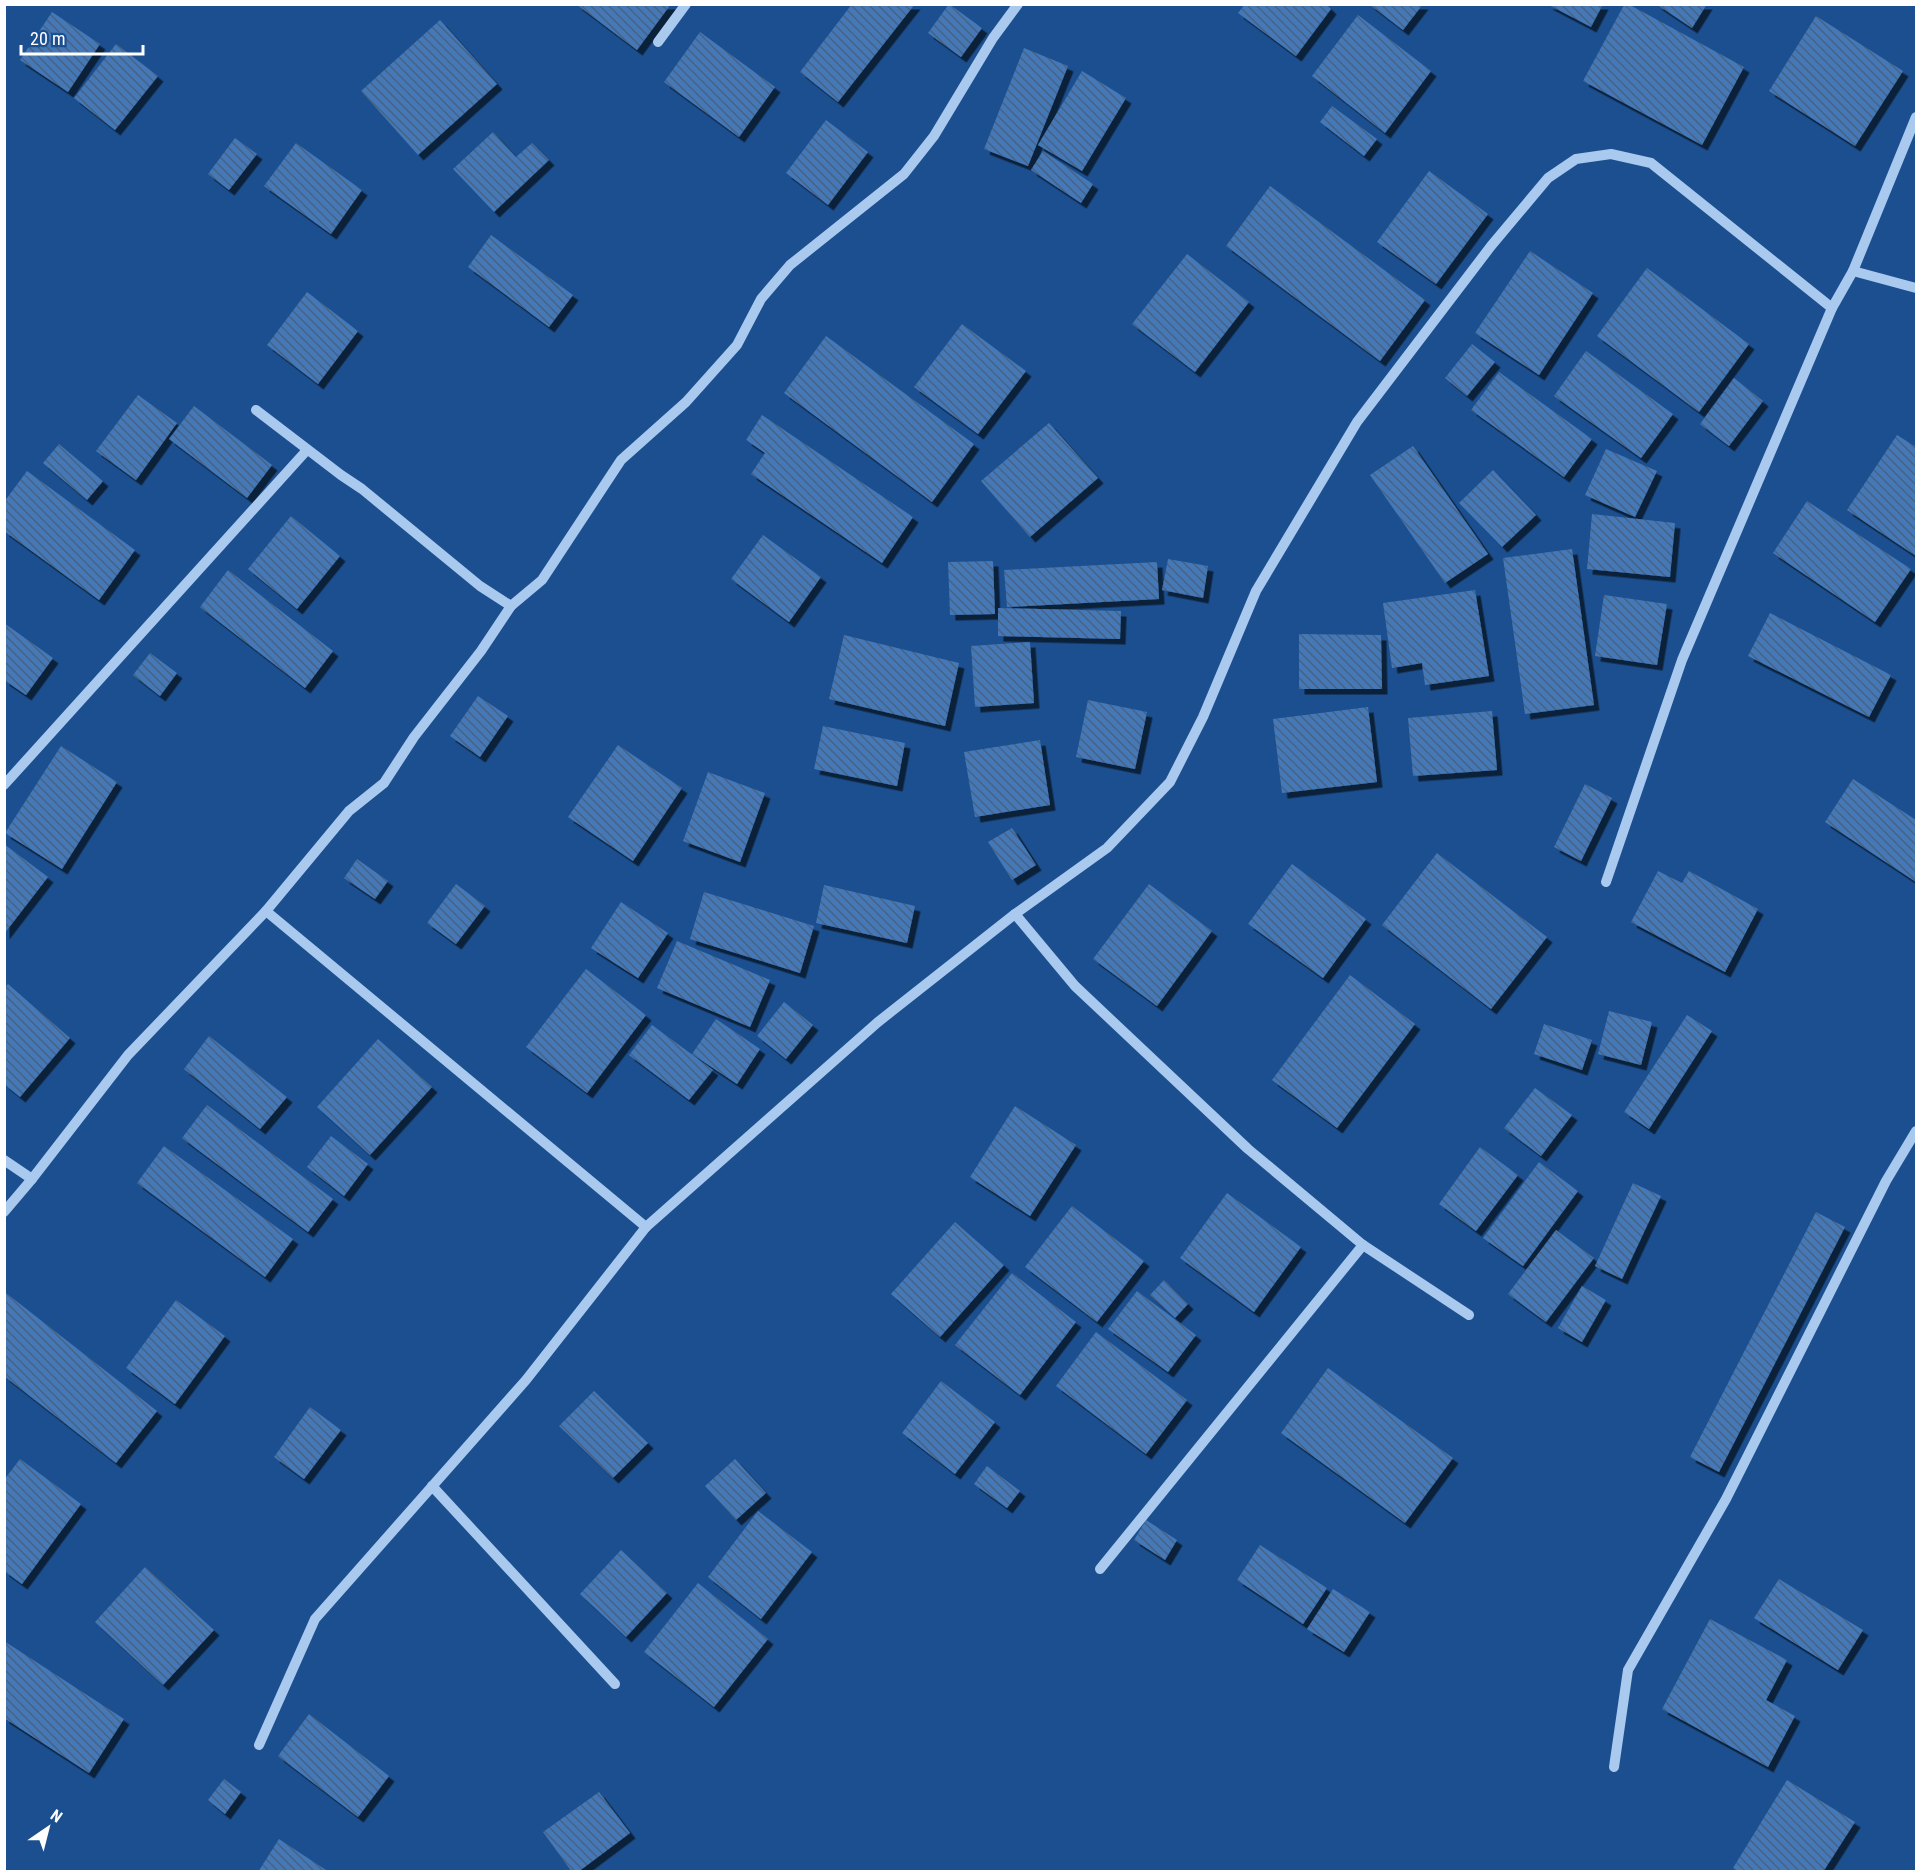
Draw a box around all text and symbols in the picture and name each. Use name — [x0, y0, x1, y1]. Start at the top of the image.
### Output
scale bar — [21, 18, 142, 56]
text: 20 m — [30, 28, 65, 49]
north arrow — [18, 1798, 78, 1858]
text: N — [47, 1806, 66, 1827]

